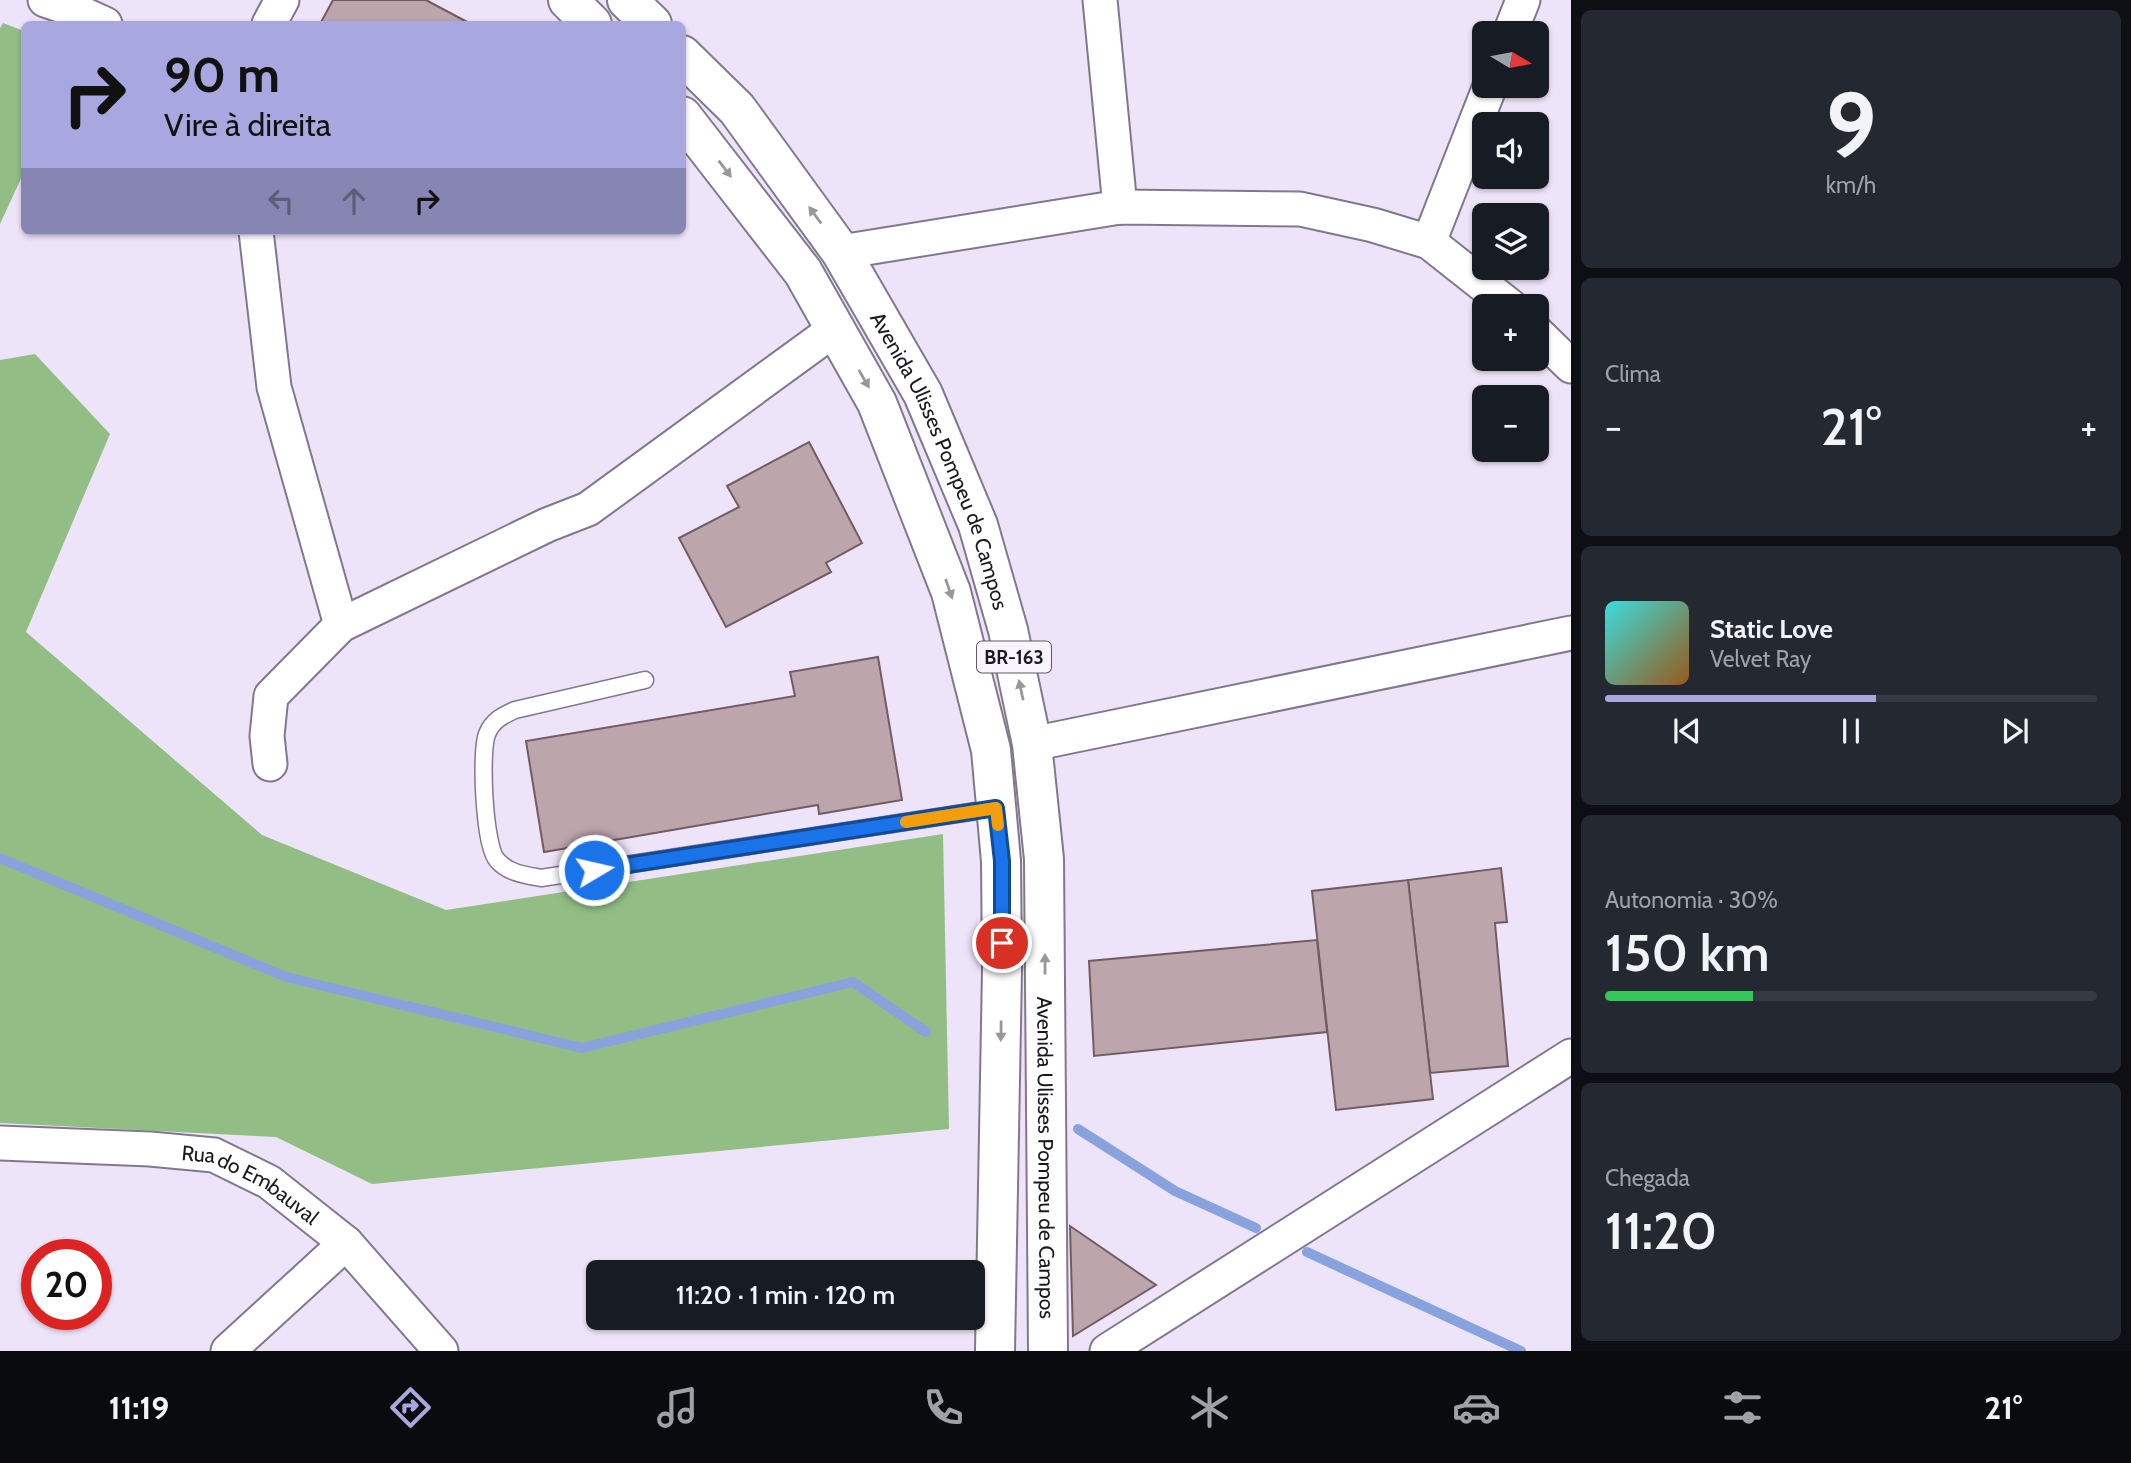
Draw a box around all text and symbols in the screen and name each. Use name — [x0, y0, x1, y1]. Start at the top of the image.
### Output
north arrow — [1472, 21, 1549, 98]
map controls — [1472, 21, 1549, 462]
text: 90 m — [164, 45, 280, 104]
icon: right — [49, 49, 140, 140]
text: 9 — [1825, 70, 1877, 181]
text: Vire à direita — [164, 105, 331, 144]
button: sound — [1472, 112, 1549, 189]
one-way arrow — [718, 160, 732, 178]
text: km/h — [1826, 171, 1876, 199]
icon: left — [262, 182, 300, 220]
icon: ahead — [335, 182, 373, 220]
icon: right — [408, 182, 446, 220]
button: layers — [1472, 203, 1549, 280]
one-way arrow — [808, 206, 822, 224]
button: + — [1472, 294, 1549, 371]
street label: Avenida Ulisses Pompeu de Campos — [866, 307, 1014, 613]
text: Clima — [1605, 360, 1661, 388]
one-way arrow — [857, 369, 869, 389]
button: − — [1472, 385, 1549, 462]
text: 21° — [1821, 395, 1881, 458]
text: − — [1605, 403, 1622, 450]
text: + — [2080, 403, 2097, 450]
one-way arrow — [944, 579, 955, 600]
text: Static Love — [1710, 613, 1833, 645]
road number: BR-163 — [977, 642, 1051, 672]
text: Velvet Ray — [1710, 645, 1811, 673]
one-way arrow — [1015, 679, 1026, 701]
icon: previous — [1668, 712, 1706, 750]
icon: pause — [1832, 712, 1870, 750]
icon: next — [1996, 712, 2034, 750]
position arrow — [557, 833, 631, 907]
text: Autonomia · 30% — [1605, 886, 1778, 914]
pin — [972, 913, 1032, 973]
text: 150 km — [1605, 921, 1770, 984]
icon: arrive — [983, 924, 1021, 962]
one-way arrow — [1039, 953, 1051, 975]
street label: Avenida Ulisses Pompeu de Campos — [1033, 996, 1060, 1319]
one-way arrow — [995, 1021, 1007, 1043]
street label: Rua do Embauval — [181, 1140, 324, 1229]
text: Chegada — [1605, 1164, 1690, 1192]
text: 11:20 — [1605, 1199, 1717, 1262]
speed limit sign: 20 — [21, 1239, 112, 1330]
text: 11:20 · 1 min · 120 m — [676, 1279, 895, 1311]
icon: directions — [386, 1383, 435, 1432]
icon: music — [653, 1383, 702, 1432]
icon: phone — [919, 1383, 968, 1432]
icon: climate — [1185, 1383, 1234, 1432]
icon: car — [1452, 1383, 1501, 1432]
icon: filters — [1718, 1383, 1767, 1432]
text: 11:19 — [109, 1388, 169, 1427]
text: 21° — [1984, 1388, 2022, 1427]

